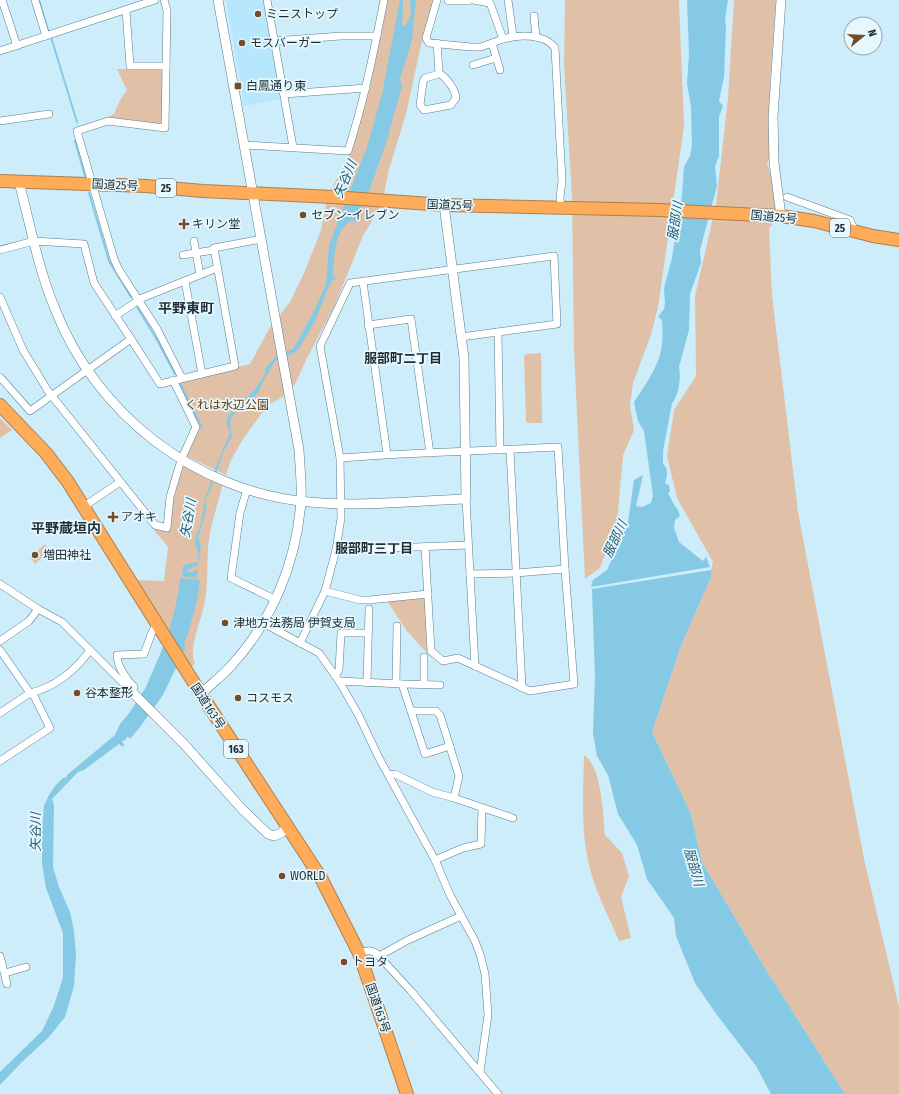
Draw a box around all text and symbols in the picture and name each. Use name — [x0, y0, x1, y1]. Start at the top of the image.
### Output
place label: ミニストップ — [266, 7, 338, 21]
marker: ミニストップ — [253, 9, 263, 19]
north arrow — [843, 16, 883, 56]
text: N — [865, 28, 879, 38]
place label: モスバーガー — [250, 36, 322, 50]
marker: モスバーガー — [237, 38, 247, 48]
place label: 白鳳通り東 — [246, 79, 306, 93]
marker: 白鳳通り東 — [233, 81, 243, 91]
water label: 矢谷川 — [330, 156, 360, 200]
street label: 国道25号 — [91, 177, 139, 193]
road number: 25 — [156, 179, 176, 197]
street label: 国道25号 — [426, 197, 474, 213]
water label: 服部川 — [665, 199, 686, 241]
place label: セブン-イレブン — [311, 208, 399, 222]
street label: 国道25号 — [750, 208, 798, 226]
marker: セブン-イレブン — [298, 210, 308, 220]
place label: キリン堂 — [192, 217, 240, 231]
marker: キリン堂 — [179, 219, 189, 229]
road number: 25 — [830, 219, 850, 237]
district label: 平野東町 — [158, 300, 214, 317]
district label: 服部町二丁目 — [364, 351, 442, 366]
park label: くれは水辺公園 — [185, 398, 269, 412]
water label: 矢谷川 — [177, 496, 199, 539]
place label: アオキ — [121, 510, 157, 524]
marker: アオキ — [108, 512, 118, 522]
water label: 服部川 — [600, 516, 631, 560]
district label: 平野蔵垣内 — [31, 520, 101, 537]
district label: 服部町三丁目 — [335, 541, 413, 556]
place label: 増田神社 — [43, 548, 91, 562]
marker: 増田神社 — [30, 550, 40, 560]
place label: 津地方法務局 伊賀支局 — [233, 616, 356, 630]
marker: 津地方法務局 伊賀支局 — [220, 618, 230, 628]
street label: 国道163号 — [188, 680, 228, 732]
place label: 谷本整形 — [85, 686, 133, 700]
marker: 谷本整形 — [72, 688, 82, 698]
place label: コスモス — [246, 691, 294, 705]
marker: コスモス — [233, 693, 243, 703]
road number: 163 — [224, 740, 248, 758]
water label: 矢谷川 — [28, 811, 43, 852]
water label: 服部川 — [681, 846, 707, 890]
place label: WORLD — [290, 869, 325, 883]
marker: WORLD — [277, 871, 287, 881]
place label: トヨタ — [352, 955, 388, 969]
marker: トヨタ — [339, 957, 349, 967]
street label: 国道163号 — [363, 981, 393, 1035]

